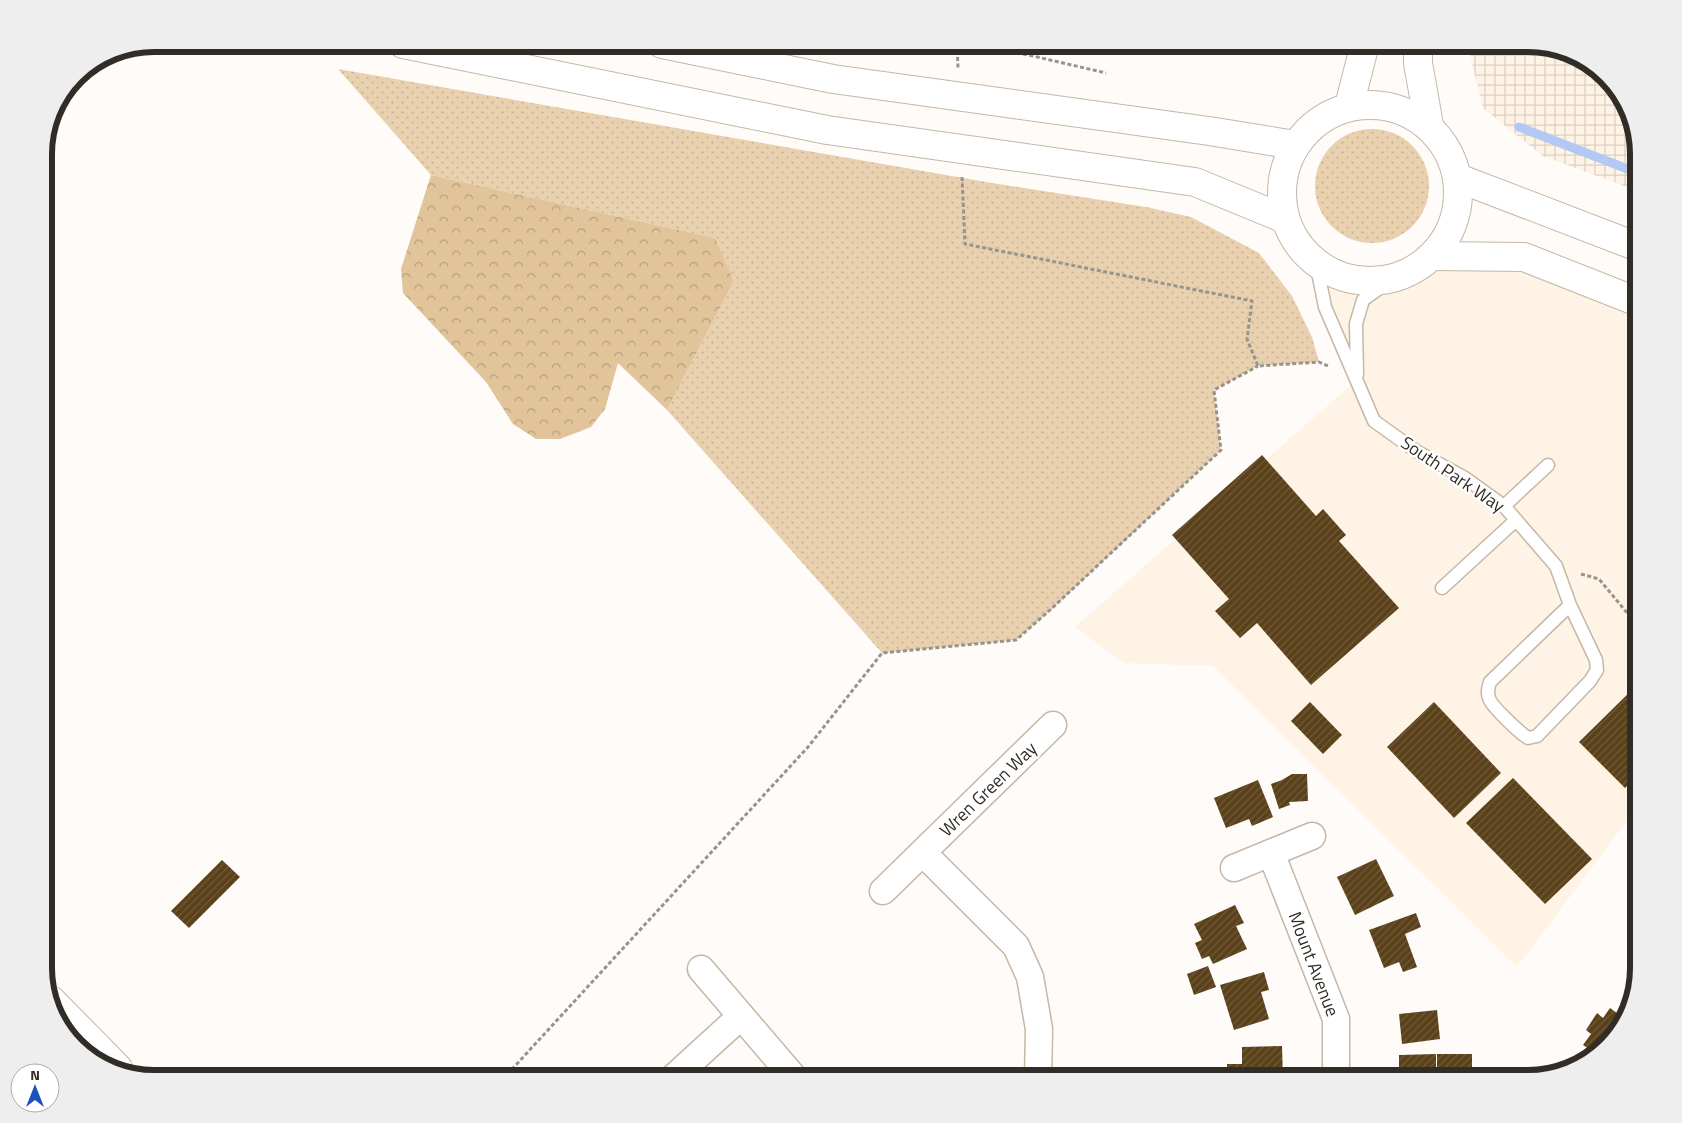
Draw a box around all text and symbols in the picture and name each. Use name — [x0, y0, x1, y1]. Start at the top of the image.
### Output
street label: South Park Way — [1396, 429, 1511, 519]
street label: Wren Green Way — [933, 735, 1043, 843]
street label: Mount Avenue — [1282, 908, 1346, 1020]
north arrow — [10, 1063, 60, 1113]
text: N — [30, 1064, 40, 1085]

